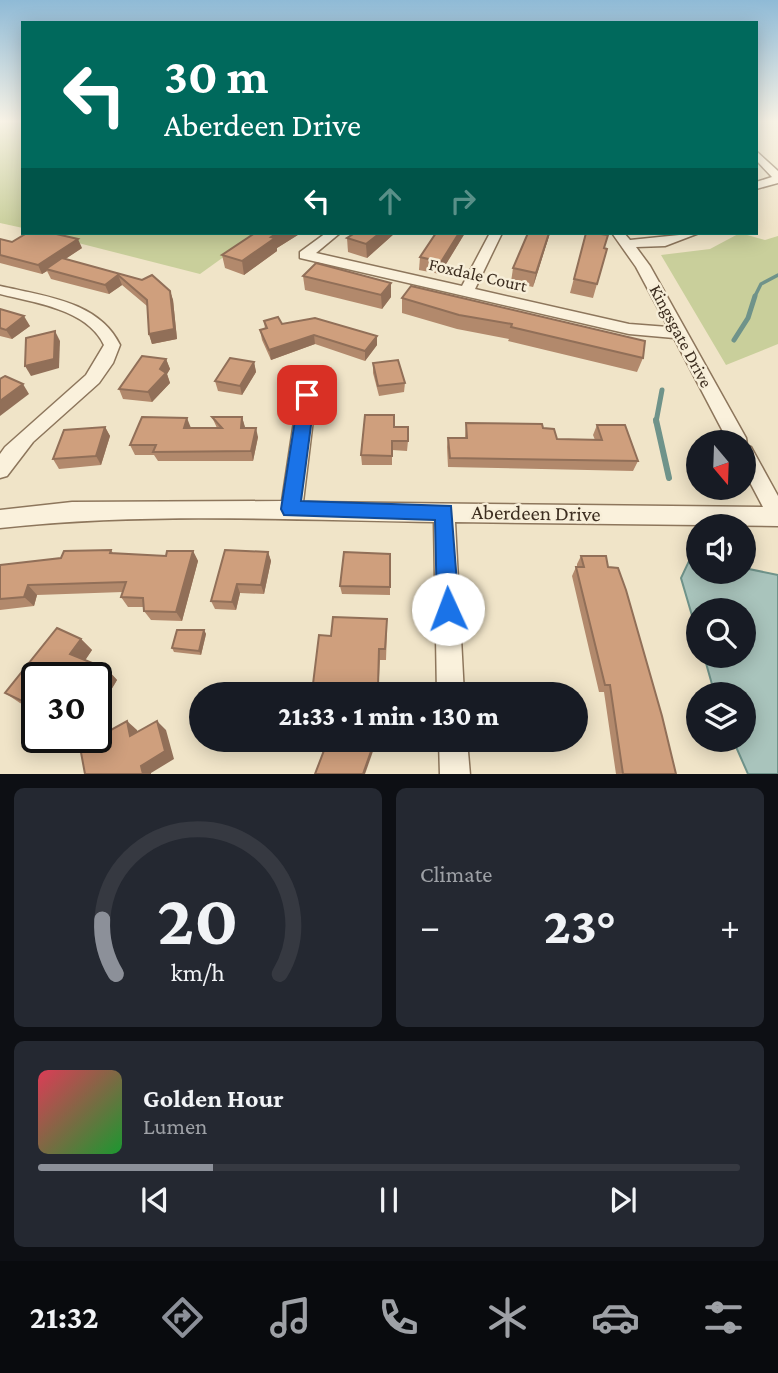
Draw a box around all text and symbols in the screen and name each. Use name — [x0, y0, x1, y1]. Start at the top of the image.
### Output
icon: left — [49, 49, 140, 140]
text: 30 m — [164, 49, 269, 104]
text: Aberdeen Drive — [164, 107, 361, 143]
icon: left — [298, 182, 336, 220]
icon: ahead — [371, 182, 409, 220]
icon: right — [444, 182, 482, 220]
street label: Foxdale Court — [427, 254, 530, 296]
street label: Kingsgate Drive — [646, 281, 717, 391]
pin — [277, 365, 337, 425]
icon: arrive — [288, 376, 326, 414]
north arrow — [686, 430, 756, 500]
map controls — [686, 430, 756, 752]
street label: Aberdeen Drive — [471, 500, 601, 526]
button: sound — [686, 514, 756, 584]
position arrow — [411, 572, 485, 646]
button: search — [686, 598, 756, 668]
speed limit sign: 30 — [21, 662, 112, 753]
button: layers — [686, 682, 756, 752]
text: 21:33 · 1 min · 130 m — [278, 702, 499, 731]
text: Climate — [420, 861, 492, 887]
text: 20 — [157, 879, 239, 960]
text: 23° — [544, 896, 616, 954]
text: − — [420, 905, 440, 947]
text: + — [720, 905, 740, 947]
text: km/h — [171, 958, 225, 985]
text: Golden Hour — [143, 1084, 284, 1113]
text: Lumen — [143, 1113, 207, 1139]
icon: previous — [136, 1181, 174, 1219]
icon: pause — [370, 1181, 408, 1219]
icon: next — [604, 1181, 642, 1219]
icon: directions — [158, 1293, 207, 1342]
icon: music — [266, 1293, 315, 1342]
icon: phone — [374, 1293, 423, 1342]
icon: climate — [483, 1293, 532, 1342]
icon: car — [591, 1293, 640, 1342]
icon: filters — [699, 1293, 748, 1342]
text: 21:32 — [30, 1299, 98, 1335]

